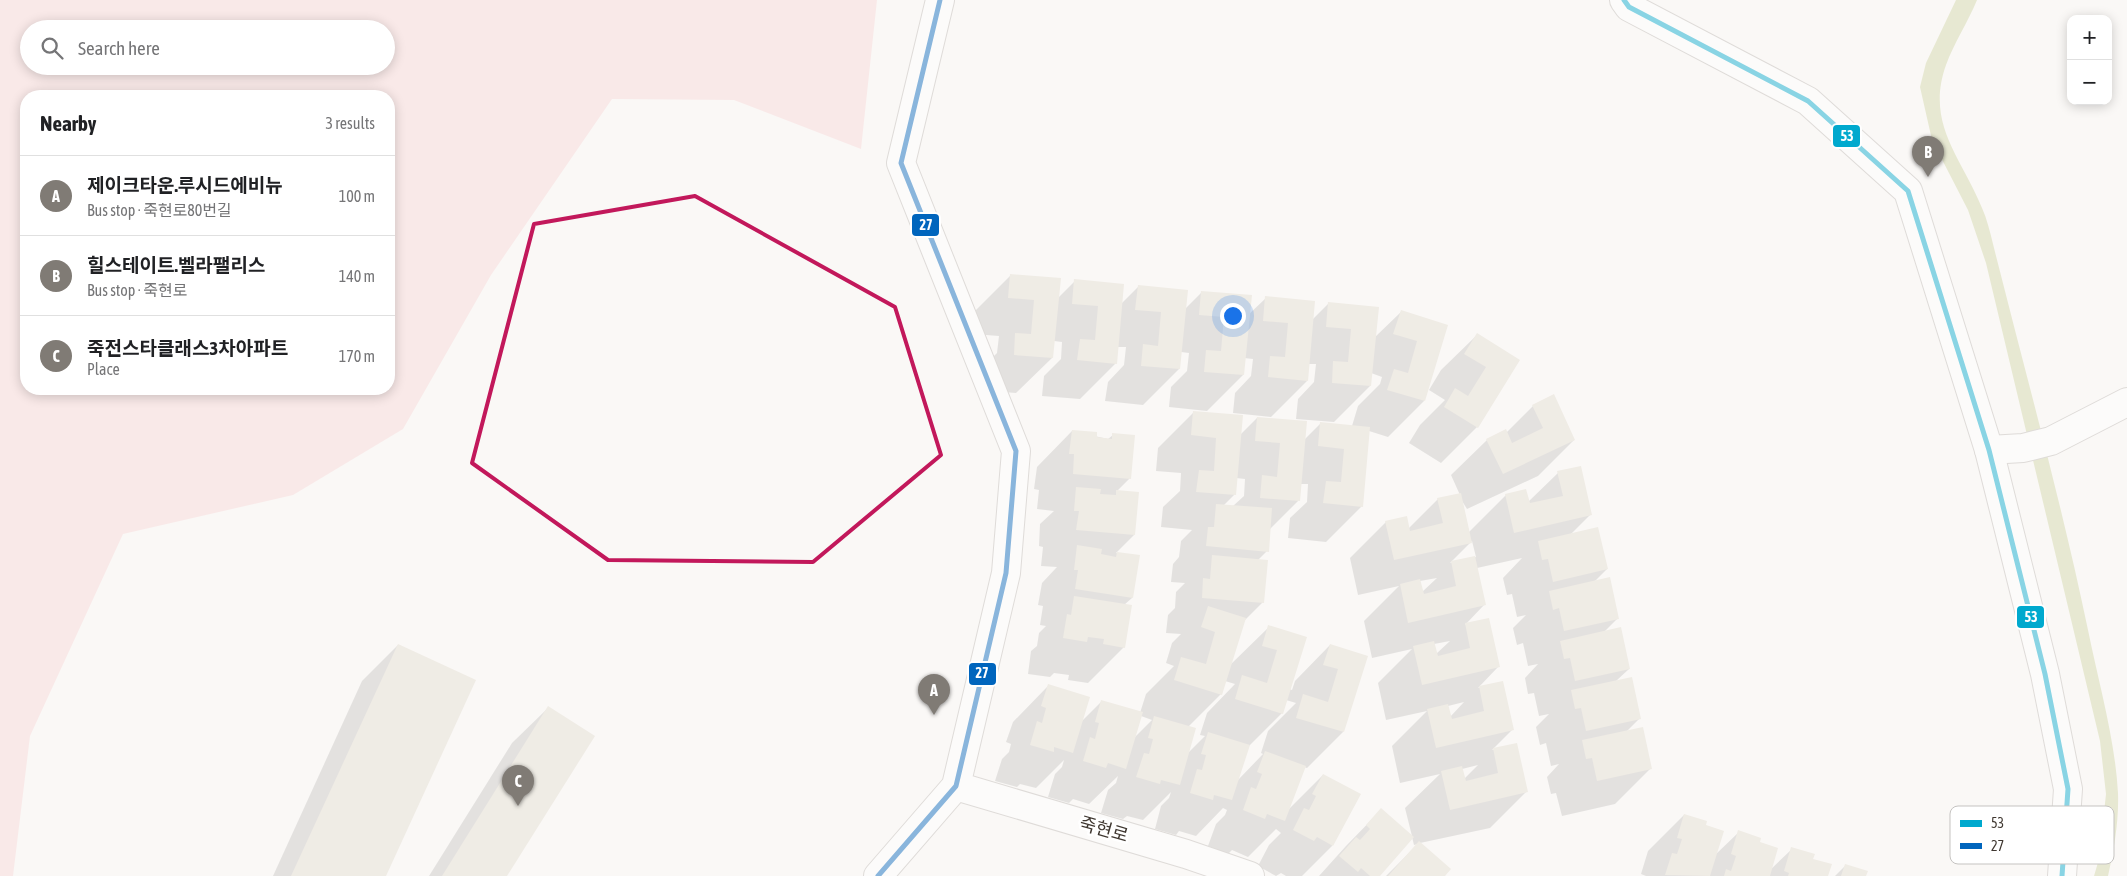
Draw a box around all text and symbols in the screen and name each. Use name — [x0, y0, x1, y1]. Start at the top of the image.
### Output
map controls — [2067, 15, 2112, 105]
button: + — [2067, 15, 2112, 60]
search box — [20, 20, 395, 75]
icon: search — [38, 34, 66, 62]
text: Search here — [78, 37, 160, 59]
button: − — [2067, 60, 2112, 105]
text: Nearby — [40, 111, 96, 135]
text: 3 results — [325, 114, 375, 132]
line badge: 53 — [1832, 124, 1861, 148]
text: 53 — [1840, 128, 1854, 144]
pin: B — [1912, 136, 1944, 177]
text: 제이크타운.루시드에비뉴 — [87, 174, 283, 196]
text: A — [52, 187, 60, 205]
text: 100 m — [339, 187, 375, 205]
text: Bus stop · 죽현로80번길 — [87, 201, 232, 219]
line badge: 27 — [911, 213, 940, 237]
text: 27 — [919, 217, 933, 233]
text: 힐스테이트.벨라팰리스 — [87, 254, 265, 276]
text: B — [52, 267, 60, 285]
text: 140 m — [339, 267, 375, 285]
text: Bus stop · 죽현로 — [87, 281, 187, 299]
your location — [1220, 303, 1246, 329]
text: 죽전스타클래스3차아파트 — [87, 337, 288, 359]
text: C — [52, 347, 60, 365]
text: 170 m — [339, 347, 375, 365]
text: Place — [87, 360, 120, 378]
line badge: 53 — [2016, 605, 2045, 629]
text: 53 — [2024, 609, 2038, 625]
line badge: 27 — [968, 662, 997, 686]
text: 27 — [975, 665, 989, 681]
pin: A — [918, 674, 950, 715]
pin: C — [502, 765, 534, 806]
legend — [1950, 806, 2114, 864]
street label: 죽현로 — [1077, 812, 1131, 846]
text: 53 — [1991, 815, 2004, 831]
text: 27 — [1991, 838, 2004, 854]

